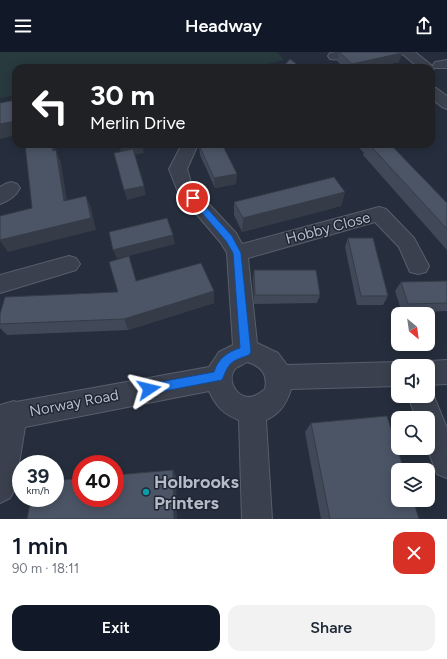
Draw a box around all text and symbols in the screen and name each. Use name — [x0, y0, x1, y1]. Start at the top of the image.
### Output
icon: menu — [12, 15, 34, 37]
text: Headway — [185, 15, 262, 37]
icon: share — [413, 15, 435, 37]
text: 30 m — [90, 78, 155, 112]
icon: left — [24, 80, 76, 132]
text: Merlin Drive — [90, 112, 185, 134]
pin — [176, 181, 210, 215]
icon: arrive — [182, 187, 204, 209]
street label: Hobby Close — [284, 208, 372, 248]
north arrow — [391, 307, 435, 351]
map controls — [391, 307, 435, 507]
button: sound — [391, 359, 435, 403]
position arrow — [128, 368, 170, 410]
street label: Norway Road — [28, 386, 120, 420]
button: search — [391, 411, 435, 455]
speed limit sign: 40 — [72, 455, 124, 507]
button: layers — [391, 463, 435, 507]
text: 39 — [27, 464, 49, 488]
place label: Holbrooks Printers — [154, 471, 240, 514]
text: km/h — [27, 484, 49, 497]
marker: Holbrooks Printers — [141, 487, 151, 497]
text: 1 min — [12, 531, 68, 560]
button: close — [393, 532, 435, 574]
text: 90 m · 18:11 — [12, 561, 79, 576]
button: Exit — [12, 605, 220, 651]
button: Share — [228, 605, 435, 651]

